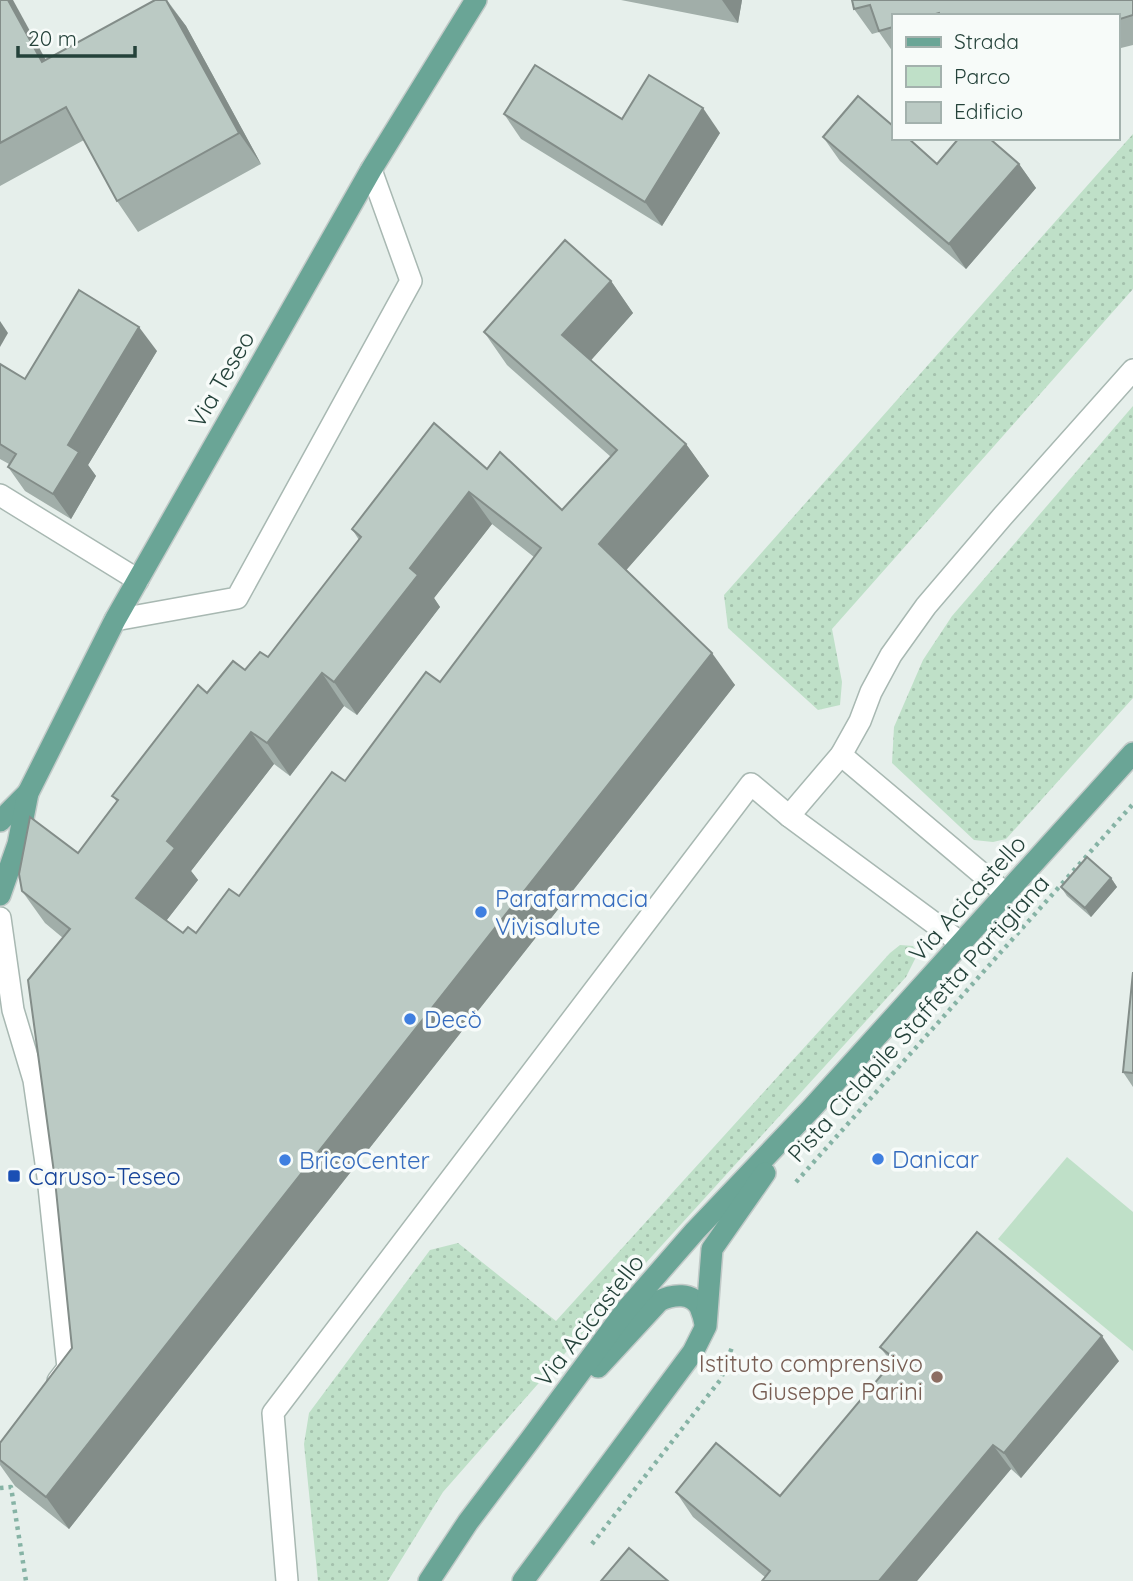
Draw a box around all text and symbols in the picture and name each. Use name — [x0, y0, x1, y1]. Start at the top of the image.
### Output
scale bar — [18, 14, 135, 58]
legend — [892, 14, 1119, 140]
text: 20 m — [28, 25, 77, 51]
text: Strada — [954, 28, 1019, 54]
text: Parco — [954, 63, 1010, 89]
text: Edificio — [954, 98, 1023, 124]
street label: Via Teseo — [181, 325, 261, 433]
street label: Via Acicastello — [902, 828, 1032, 968]
street label: Pista Ciclabile Staffetta Partigiana — [781, 868, 1055, 1168]
place label: Parafarmacia Vivisalute — [495, 883, 648, 941]
marker: Parafarmacia Vivisalute — [473, 904, 489, 920]
place label: Decò — [424, 1004, 482, 1034]
marker: Decò — [402, 1011, 418, 1027]
place label: Danicar — [892, 1144, 979, 1174]
place label: BricoCenter — [299, 1145, 430, 1175]
marker: Danicar — [870, 1151, 886, 1167]
marker: BricoCenter — [277, 1152, 293, 1168]
place label: Caruso-Teseo — [28, 1161, 181, 1191]
marker: Caruso-Teseo — [6, 1168, 22, 1184]
street label: Via Acicastello — [528, 1248, 650, 1392]
place label: Istituto comprensivo Giuseppe Parini — [699, 1348, 923, 1406]
marker: Istituto comprensivo Giuseppe Parini — [929, 1369, 945, 1385]

